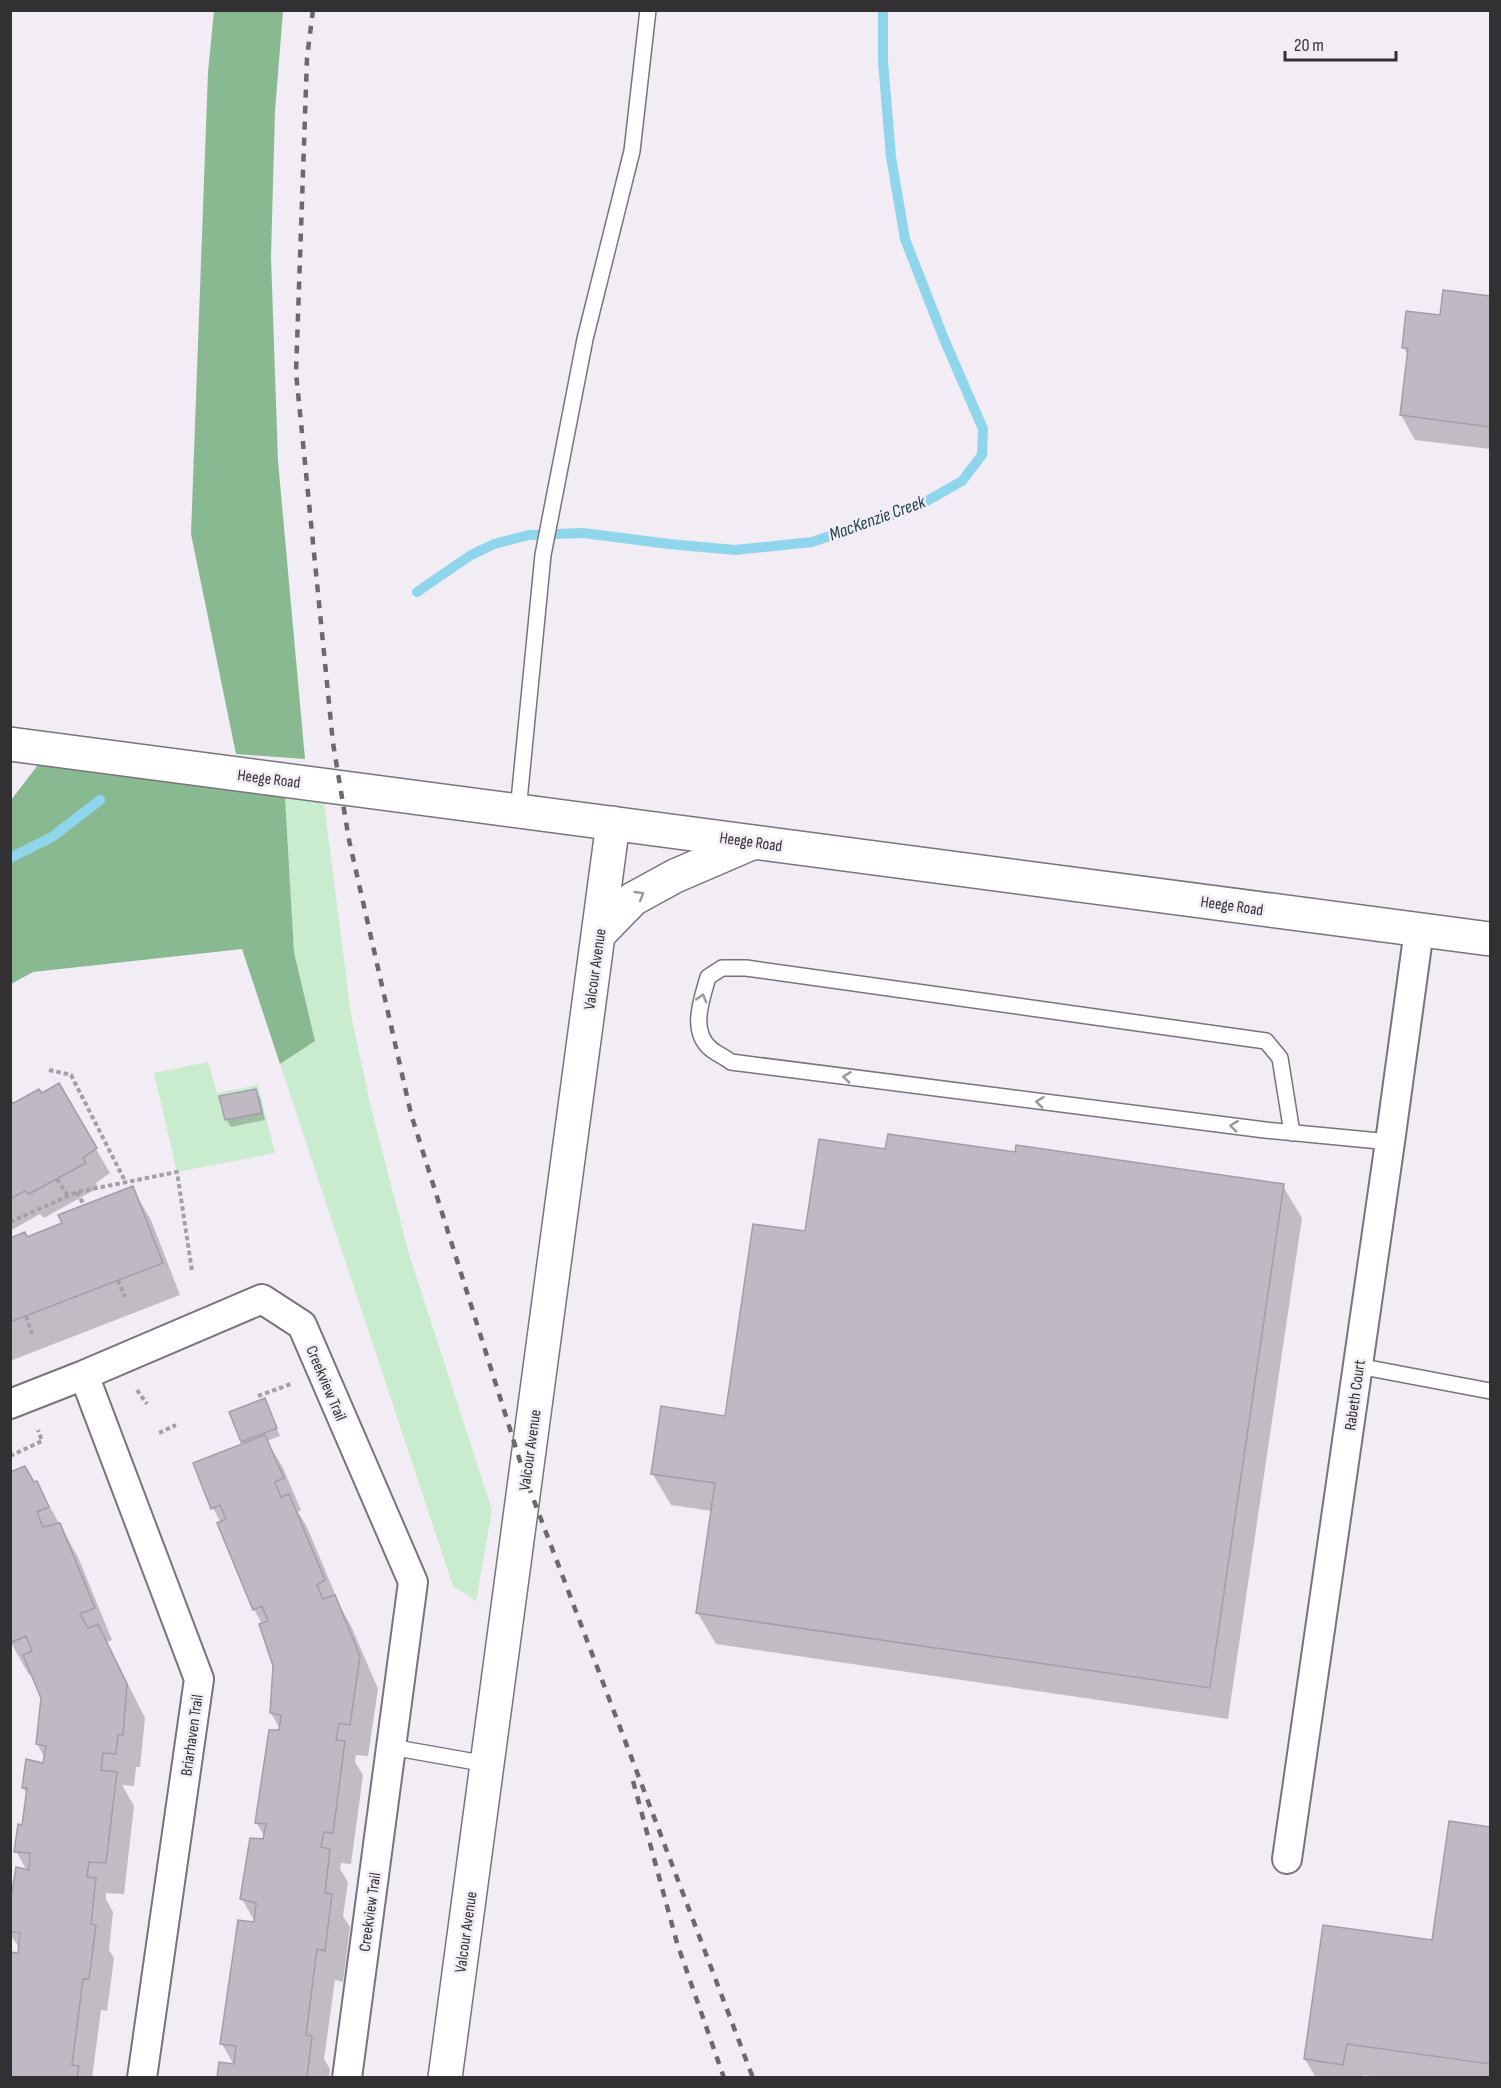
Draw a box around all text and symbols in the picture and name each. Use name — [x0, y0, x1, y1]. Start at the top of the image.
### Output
scale bar — [1285, 24, 1396, 62]
text: 20 m — [1294, 35, 1324, 56]
water label: MacKenzie Creek — [826, 491, 929, 546]
street label: Heege Road — [236, 766, 301, 793]
street label: Heege Road — [718, 829, 783, 856]
one-way arrow — [634, 891, 644, 902]
street label: Heege Road — [1199, 893, 1264, 920]
street label: Valcour Avenue — [580, 927, 611, 1011]
one-way arrow — [695, 993, 707, 1004]
one-way arrow — [842, 1071, 851, 1083]
one-way arrow — [1036, 1096, 1045, 1108]
one-way arrow — [1229, 1121, 1238, 1133]
street label: Creekview Trail — [301, 1343, 350, 1424]
street label: Rabeth Court — [1341, 1358, 1370, 1432]
street label: Valcour Avenue — [515, 1408, 546, 1492]
street label: Briarhaven Trail — [177, 1693, 208, 1777]
street label: Creekview Trail — [356, 1871, 385, 1953]
street label: Valcour Avenue — [451, 1890, 482, 1974]

